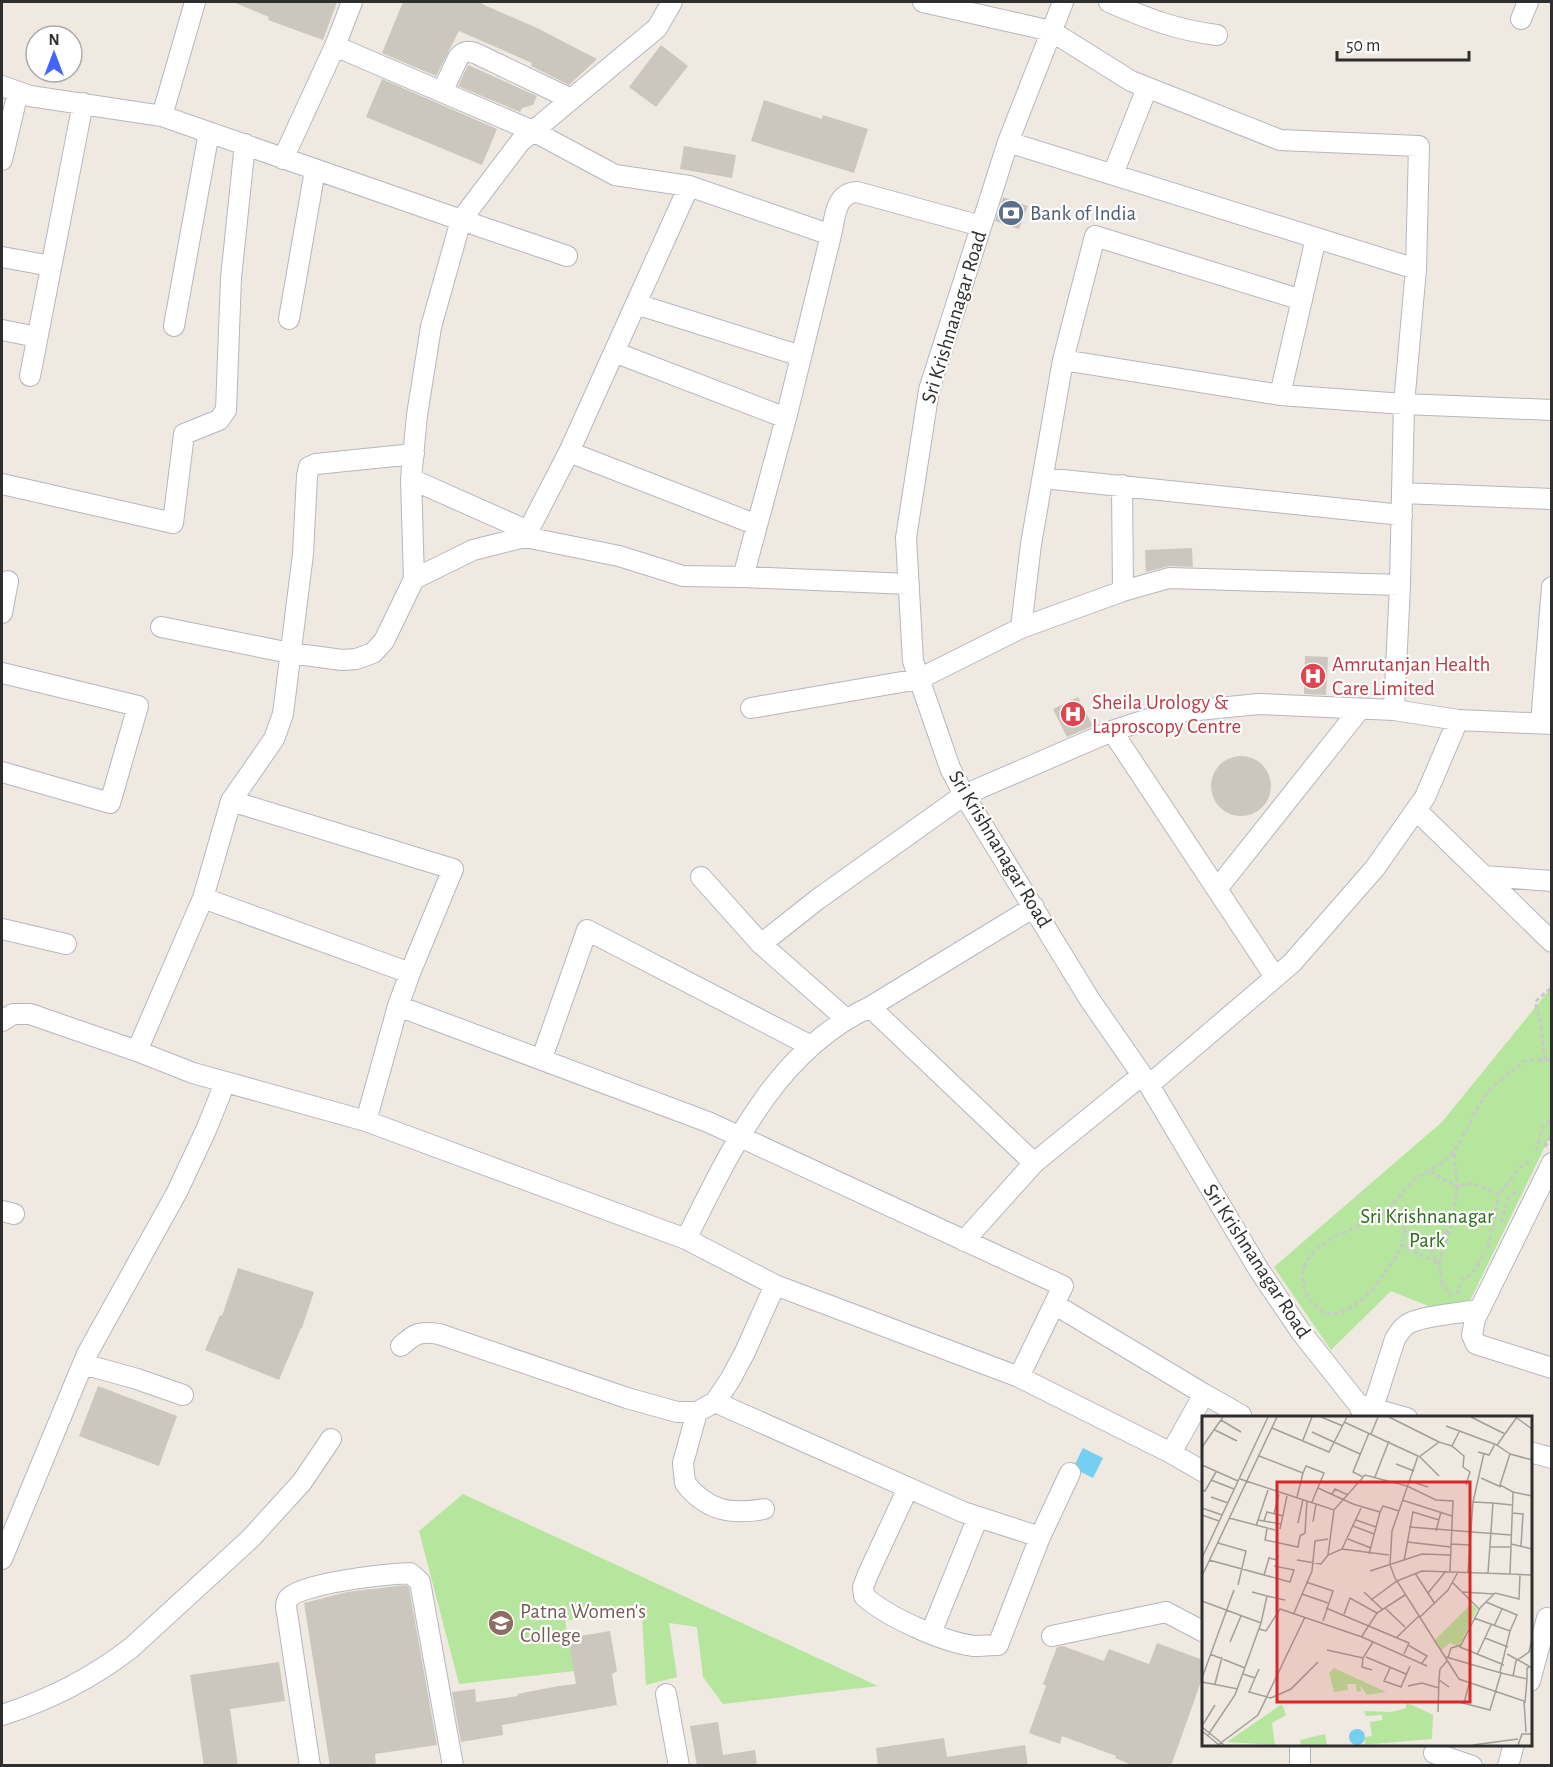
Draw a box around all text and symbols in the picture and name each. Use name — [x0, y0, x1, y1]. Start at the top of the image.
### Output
north arrow — [24, 24, 84, 84]
scale bar — [1337, 24, 1469, 62]
text: N — [48, 32, 60, 48]
text: 50 m — [1346, 37, 1380, 55]
bank icon: Bank of India — [996, 198, 1026, 228]
place label: Bank of India — [1030, 203, 1137, 224]
street label: Sri Krishnanagar Road — [918, 228, 990, 406]
place label: Amrutanjan Health Care Limited — [1332, 654, 1491, 699]
hospital icon: Amrutanjan Health Care Limited — [1298, 661, 1328, 691]
place label: Sheila Urology & Laproscopy Centre — [1092, 692, 1241, 737]
hospital icon: Sheila Urology & Laproscopy Centre — [1058, 699, 1088, 729]
street label: Sri Krishnanagar Road — [945, 767, 1055, 931]
street label: Sri Krishnanagar Road — [1199, 1180, 1315, 1342]
park label: Sri Krishnanagar Park — [1360, 1206, 1494, 1251]
inset map — [1202, 1416, 1532, 1746]
place label: Patna Women's College — [520, 1601, 646, 1646]
school or university icon: Patna Women's College — [486, 1608, 516, 1638]

